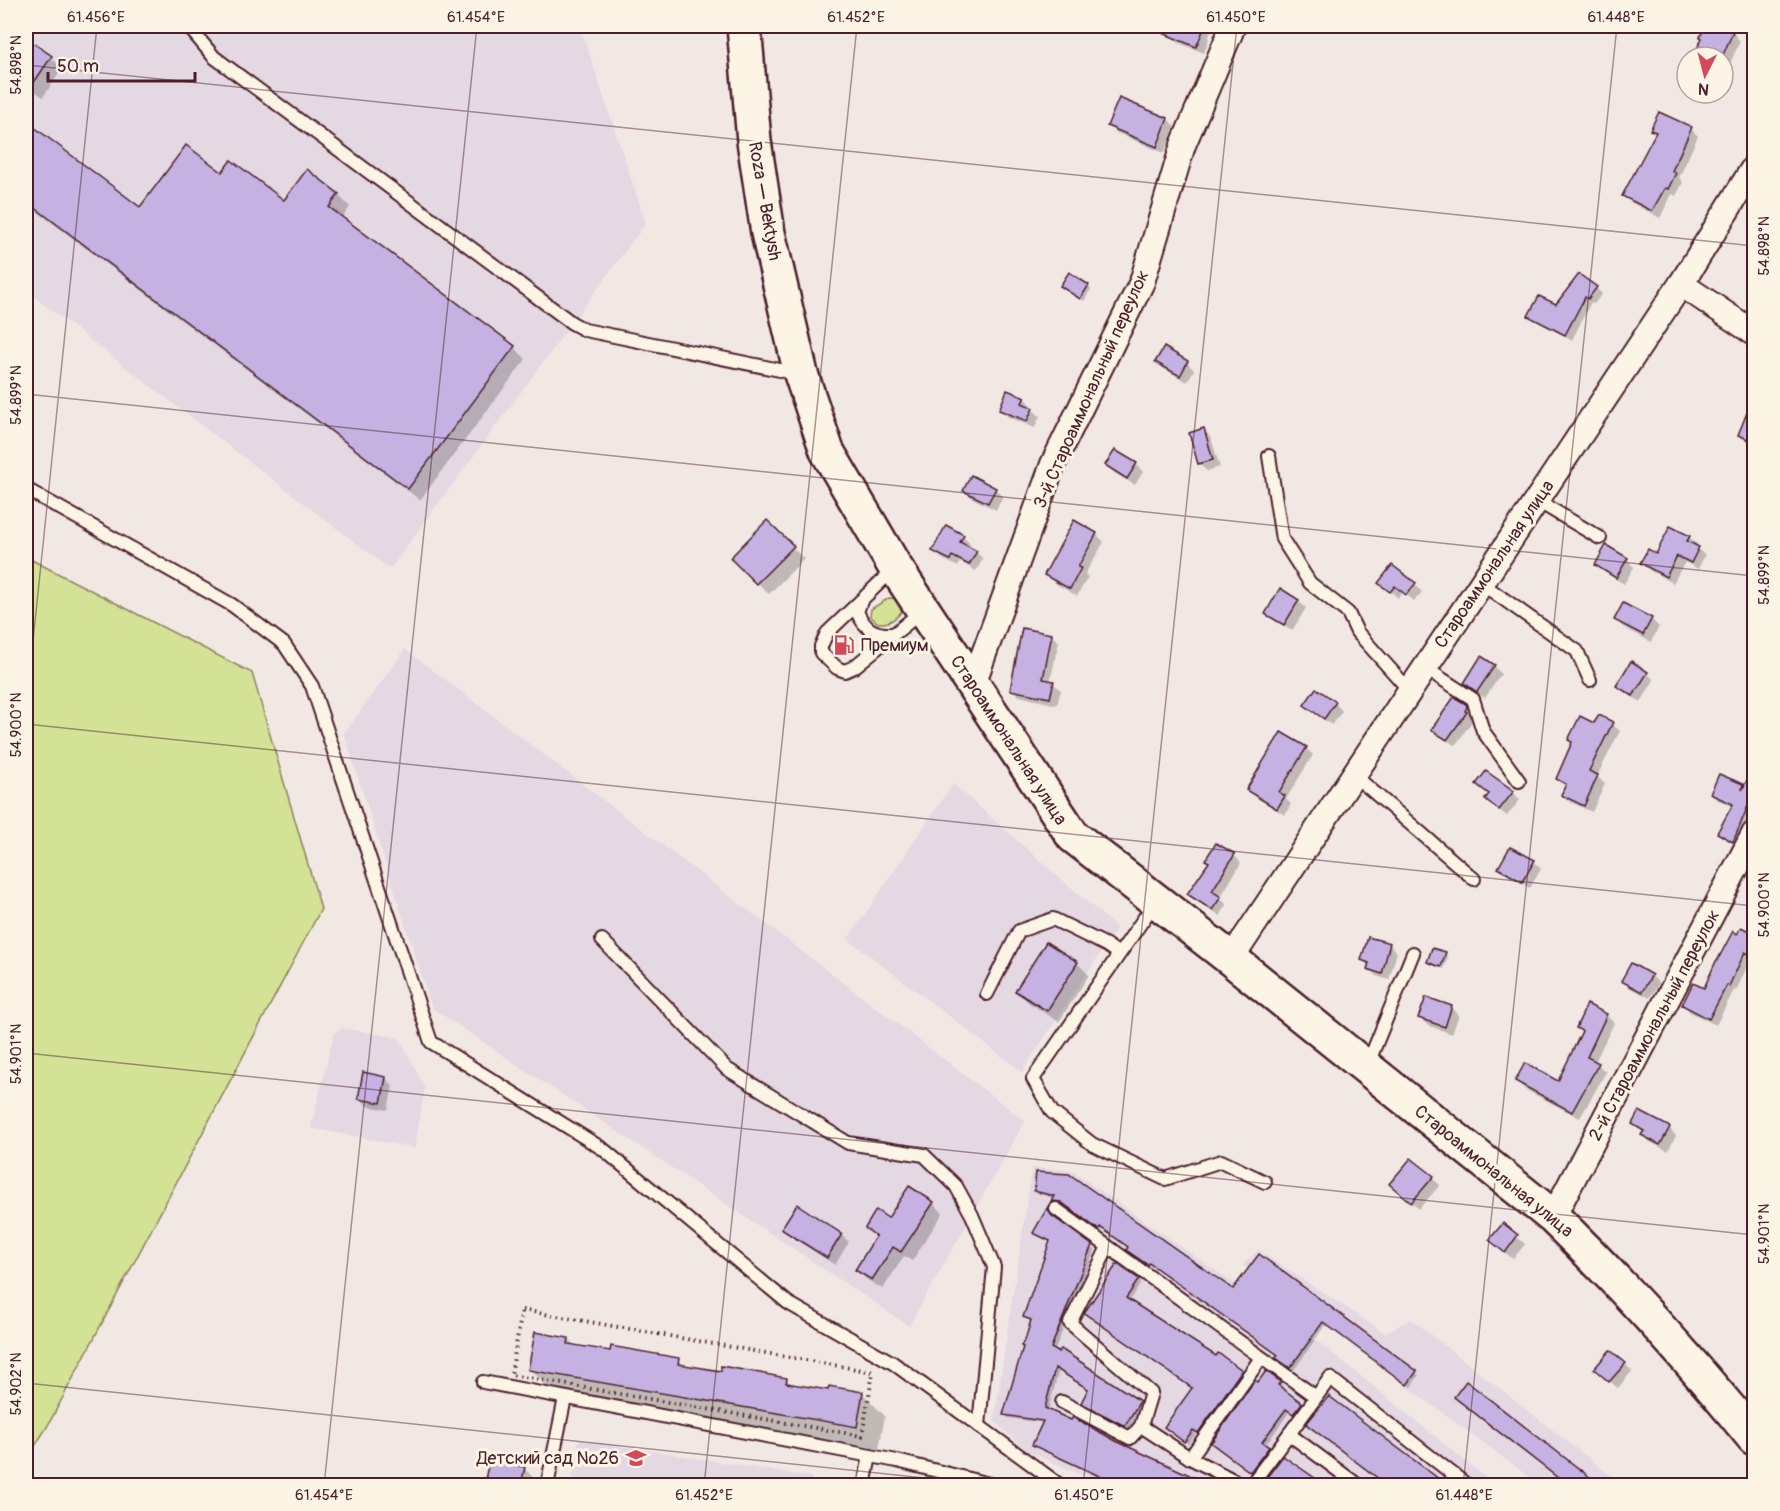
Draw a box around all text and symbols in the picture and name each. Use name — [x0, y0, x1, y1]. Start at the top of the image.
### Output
text: 61.456°E — [67, 8, 125, 27]
text: 61.454°E — [447, 8, 505, 27]
text: 61.452°E — [827, 8, 885, 27]
text: 61.450°E — [1206, 8, 1266, 27]
text: 61.448°E — [1587, 8, 1645, 27]
text: 54.898°N — [7, 35, 26, 95]
scale bar — [48, 45, 195, 83]
north arrow — [1675, 45, 1735, 105]
text: 50 m — [57, 55, 99, 78]
text: N — [1697, 78, 1710, 99]
street label: Roza — Bektysh — [743, 140, 786, 262]
text: 54.898°N — [1755, 216, 1774, 276]
street label: 3-й Староаммональный переулок — [1028, 267, 1155, 512]
text: 54.899°N — [7, 365, 26, 425]
street label: Староаммональная улица — [1430, 476, 1559, 653]
text: 54.899°N — [1755, 545, 1774, 605]
fuel station icon: Премиум — [832, 633, 856, 657]
place label: Премиум — [861, 634, 929, 657]
street label: Староаммональная улица — [945, 651, 1072, 830]
text: 54.900°N — [7, 692, 26, 758]
text: 54.900°N — [1755, 872, 1774, 938]
street label: 2-й Староаммональный переулок — [1584, 906, 1725, 1145]
text: 54.901°N — [7, 1024, 26, 1084]
street label: Староаммональная улица — [1409, 1100, 1578, 1243]
text: 54.901°N — [1755, 1204, 1774, 1264]
text: 54.902°N — [7, 1352, 26, 1416]
school or university icon: Детский сад №26 — [624, 1446, 648, 1470]
place label: Детский сад №26 — [476, 1447, 619, 1470]
text: 61.454°E — [295, 1486, 353, 1505]
text: 61.452°E — [675, 1486, 733, 1505]
text: 61.450°E — [1054, 1486, 1114, 1505]
text: 61.448°E — [1435, 1486, 1493, 1505]

